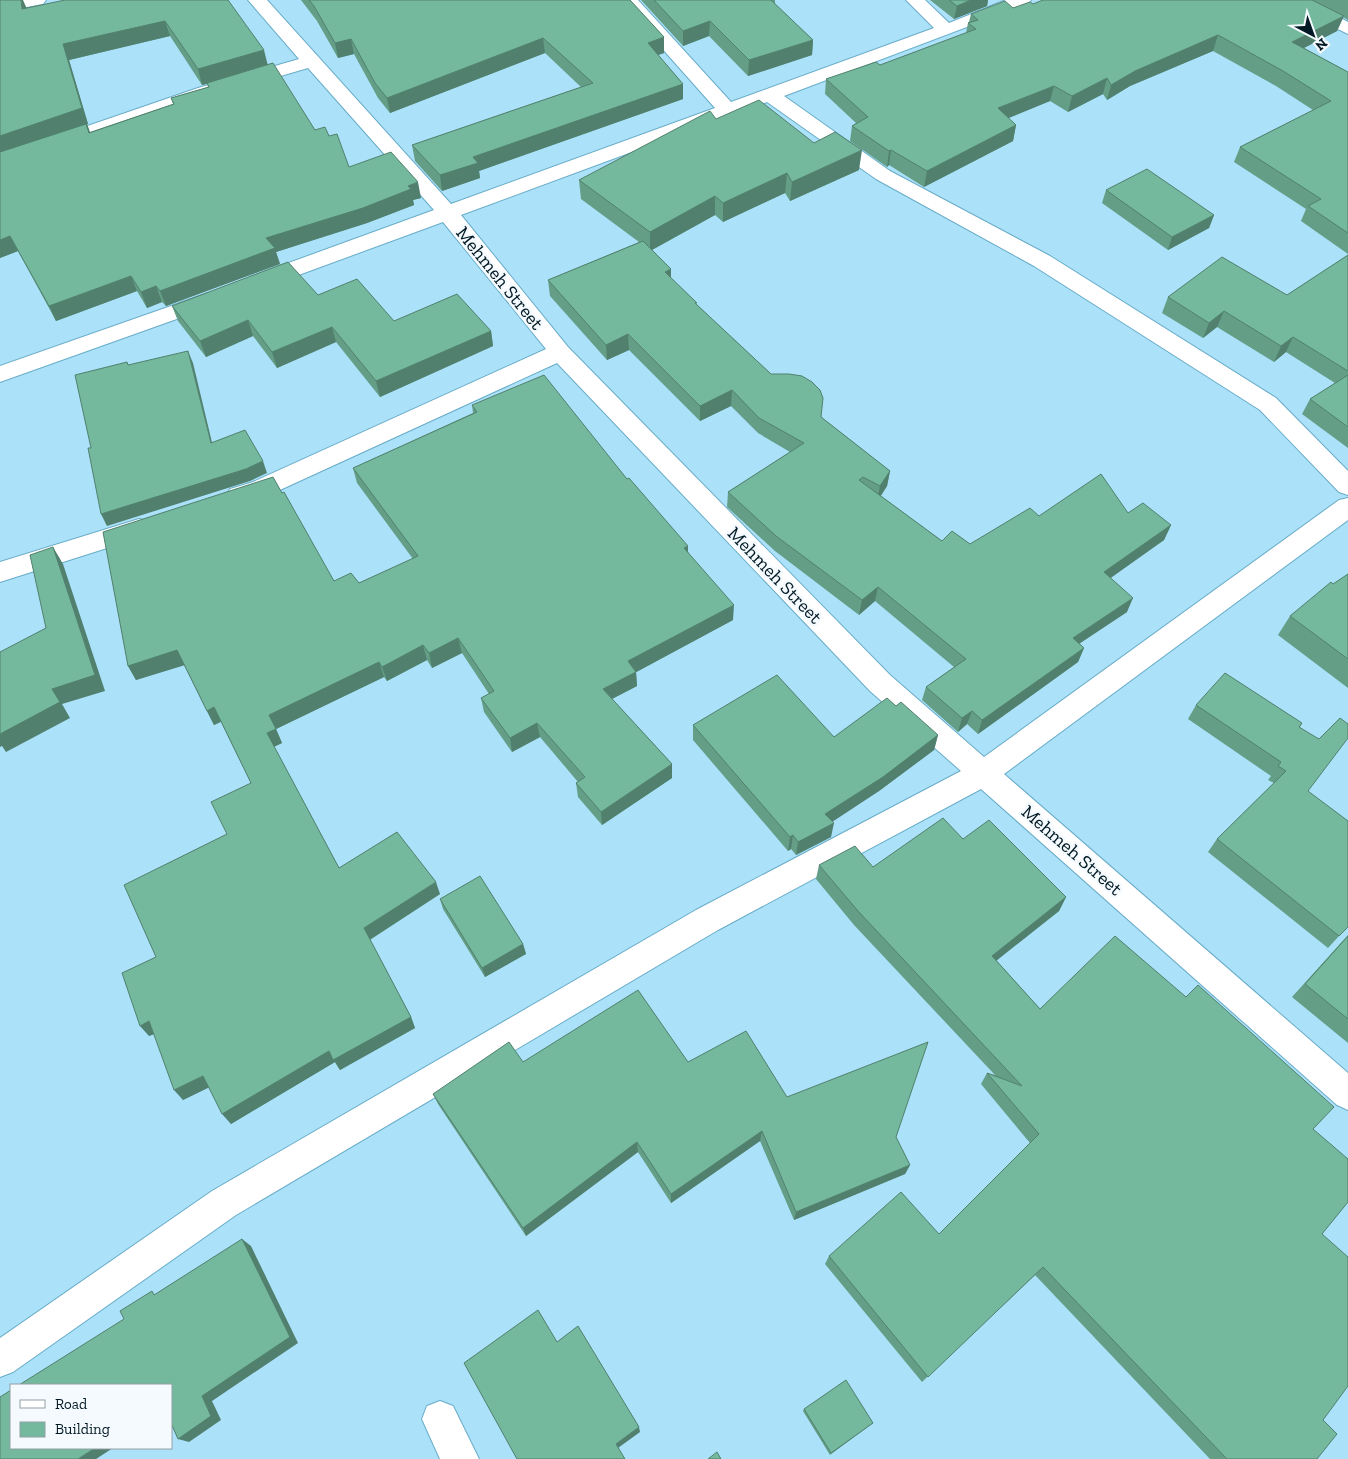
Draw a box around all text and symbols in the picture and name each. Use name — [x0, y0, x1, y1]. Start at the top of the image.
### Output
north arrow — [1288, 10, 1338, 60]
text: N — [1311, 35, 1331, 55]
street label: Mehmeh Street — [451, 222, 549, 334]
street label: Mehmeh Street — [723, 522, 827, 628]
street label: Mehmeh Street — [1017, 800, 1127, 900]
legend — [10, 1384, 172, 1449]
text: Road — [55, 1395, 88, 1413]
text: Building — [55, 1420, 110, 1438]

